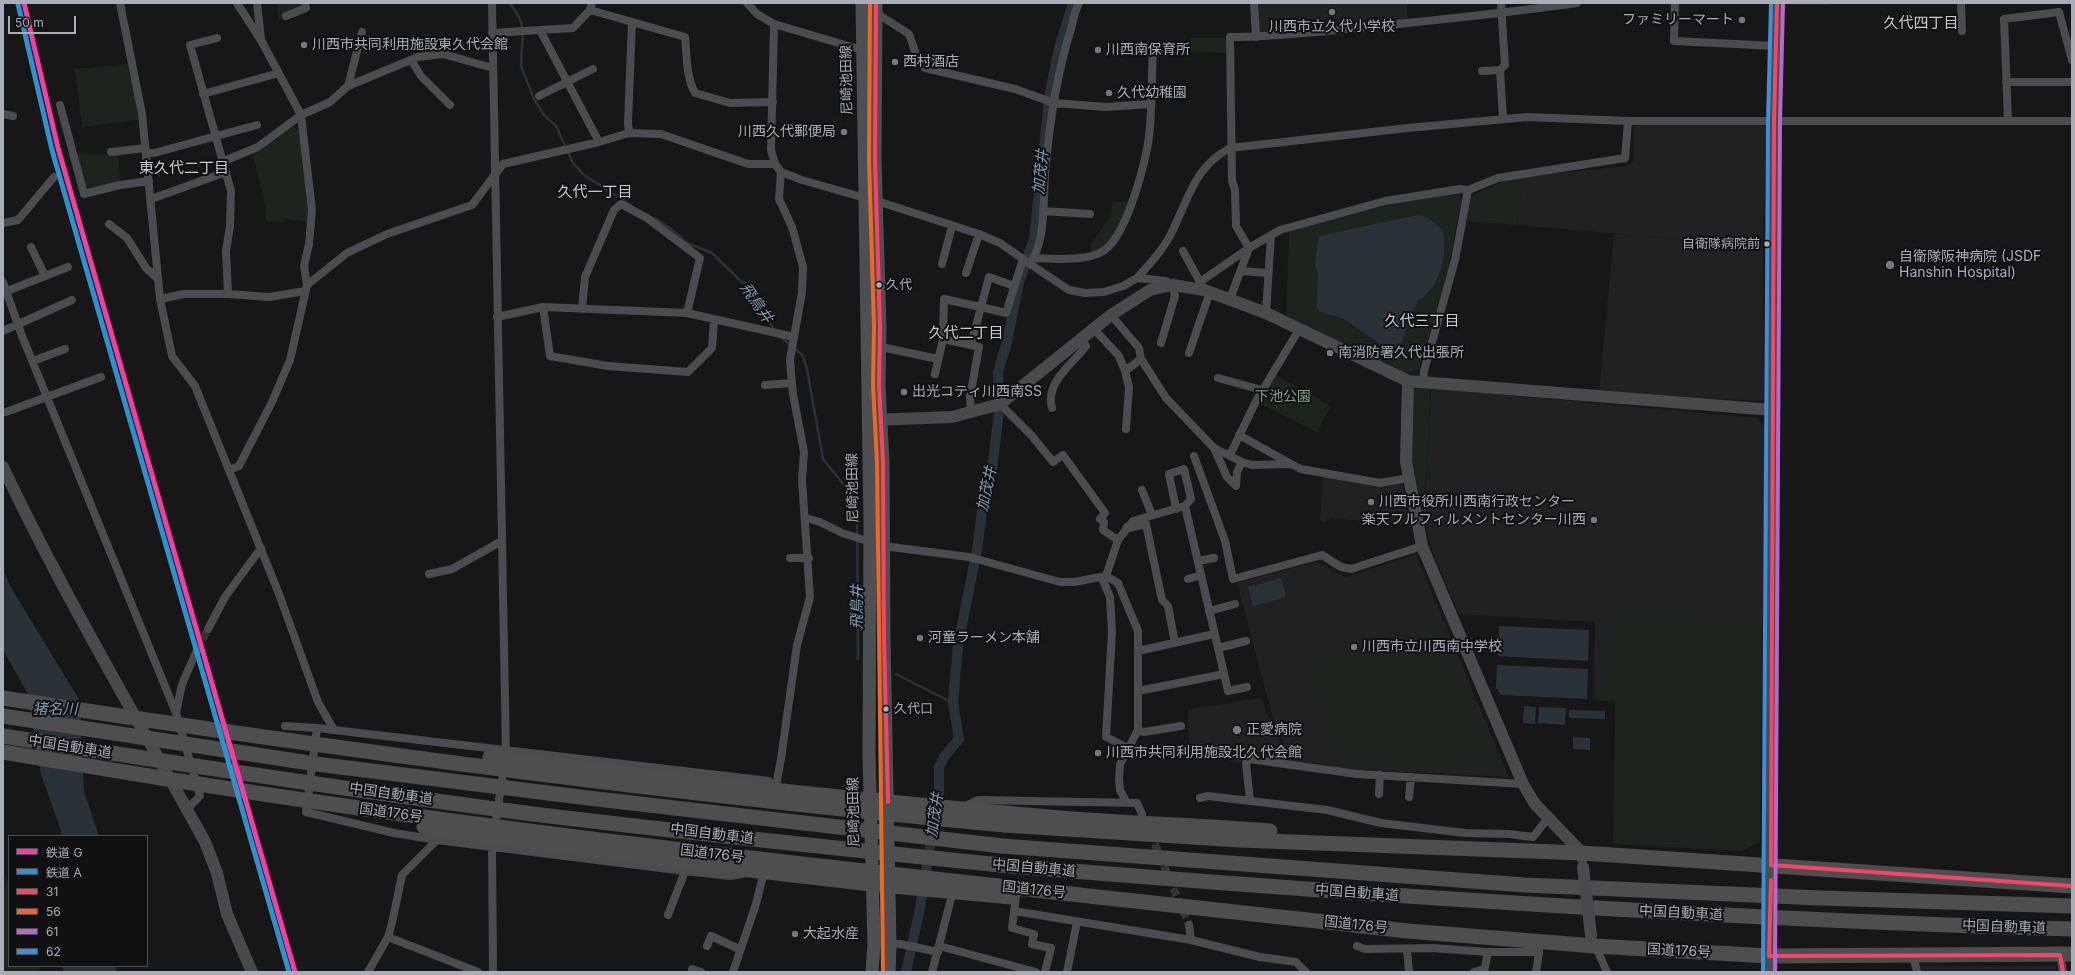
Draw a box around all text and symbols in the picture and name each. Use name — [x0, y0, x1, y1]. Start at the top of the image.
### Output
marker: 川西市立久代小学校 — [1327, 7, 1337, 17]
scale bar — [10, 8, 78, 34]
place label: ファミリーマート — [1622, 12, 1734, 28]
district label: 久代四丁目 — [1884, 14, 1958, 32]
text: 50 m — [15, 15, 44, 30]
marker: ファミリーマート — [1737, 15, 1747, 25]
place label: 川西市立久代小学校 — [1269, 19, 1395, 35]
place label: 川西市共同利用施設東久代会館 — [312, 37, 508, 53]
marker: 川西市共同利用施設東久代会館 — [299, 40, 309, 50]
place label: 川西南保育所 — [1106, 42, 1190, 58]
street label: 尼崎池田線 — [838, 45, 856, 115]
marker: 川西南保育所 — [1093, 45, 1103, 55]
place label: 西村酒店 — [903, 54, 959, 70]
marker: 西村酒店 — [890, 57, 900, 67]
place label: 久代幼稚園 — [1117, 85, 1187, 101]
marker: 久代幼稚園 — [1104, 88, 1114, 98]
place label: 川西久代郵便局 — [738, 124, 836, 140]
marker: 川西久代郵便局 — [839, 127, 849, 137]
water label: 加茂井 — [1030, 149, 1052, 195]
district label: 東久代二丁目 — [139, 159, 229, 177]
district label: 久代一丁目 — [558, 183, 632, 201]
place label: 自衛隊病院前 — [1682, 236, 1760, 252]
marker: 自衛隊病院前 — [1762, 239, 1772, 249]
place label: 自衛隊阪神病院 (JSDF Hanshin Hospital) — [1899, 249, 2041, 282]
marker: 自衛隊阪神病院 (JSDF Hanshin Hospital) — [1884, 259, 1896, 271]
place label: 久代 — [886, 277, 912, 293]
water label: 飛鳥井 — [736, 279, 776, 327]
marker: 久代 — [874, 280, 884, 290]
district label: 久代三丁目 — [1385, 312, 1459, 330]
district label: 久代二丁目 — [929, 324, 1003, 342]
place label: 南消防署久代出張所 — [1338, 345, 1464, 361]
marker: 南消防署久代出張所 — [1325, 348, 1335, 358]
place label: 出光コティ川西南SS — [912, 384, 1042, 400]
marker: 出光コティ川西南SS — [899, 387, 909, 397]
park label: 下池公園 — [1255, 389, 1311, 405]
street label: 尼崎池田線 — [844, 453, 862, 523]
water label: 加茂井 — [974, 465, 1000, 513]
place label: 川西市役所川西南行政センター — [1379, 494, 1575, 510]
marker: 川西市役所川西南行政センター — [1366, 497, 1376, 507]
place label: 楽天フルフィルメントセンター川西 — [1362, 512, 1586, 528]
marker: 楽天フルフィルメントセンター川西 — [1589, 515, 1599, 525]
water label: 飛鳥井 — [848, 585, 866, 629]
place label: 河童ラーメン本舗 — [928, 630, 1040, 646]
marker: 河童ラーメン本舗 — [915, 633, 925, 643]
place label: 川西市立川西南中学校 — [1362, 639, 1502, 655]
marker: 川西市立川西南中学校 — [1349, 642, 1359, 652]
water label: 猪名川 — [33, 700, 77, 718]
place label: 久代口 — [894, 701, 933, 717]
marker: 久代口 — [881, 704, 891, 714]
place label: 正愛病院 — [1246, 722, 1302, 738]
marker: 正愛病院 — [1231, 724, 1243, 736]
street label: 中国自動車道 — [27, 732, 113, 762]
place label: 川西市共同利用施設北久代会館 — [1106, 745, 1302, 761]
marker: 川西市共同利用施設北久代会館 — [1093, 748, 1103, 758]
street label: 尼崎池田線 — [845, 777, 863, 847]
street label: 中国自動車道 — [348, 780, 434, 808]
water label: 加茂井 — [923, 791, 947, 839]
street label: 国道176号 — [358, 800, 424, 826]
street label: 中国自動車道 — [669, 821, 755, 847]
legend — [8, 835, 148, 967]
street label: 国道176号 — [679, 842, 745, 866]
text: 鉄道 G — [46, 845, 82, 860]
street label: 中国自動車道 — [991, 856, 1077, 880]
text: 鉄道 A — [46, 865, 82, 880]
street label: 国道176号 — [1001, 878, 1067, 902]
street label: 中国自動車道 — [1315, 882, 1399, 904]
text: 31 — [46, 884, 58, 899]
street label: 中国自動車道 — [1639, 902, 1723, 924]
text: 56 — [46, 904, 61, 919]
street label: 国道176号 — [1323, 913, 1389, 937]
street label: 中国自動車道 — [1962, 917, 2046, 937]
text: 61 — [46, 924, 58, 939]
place label: 大起水産 — [803, 926, 859, 942]
marker: 大起水産 — [790, 929, 800, 939]
street label: 国道176号 — [1647, 941, 1711, 961]
text: 62 — [46, 944, 61, 959]

